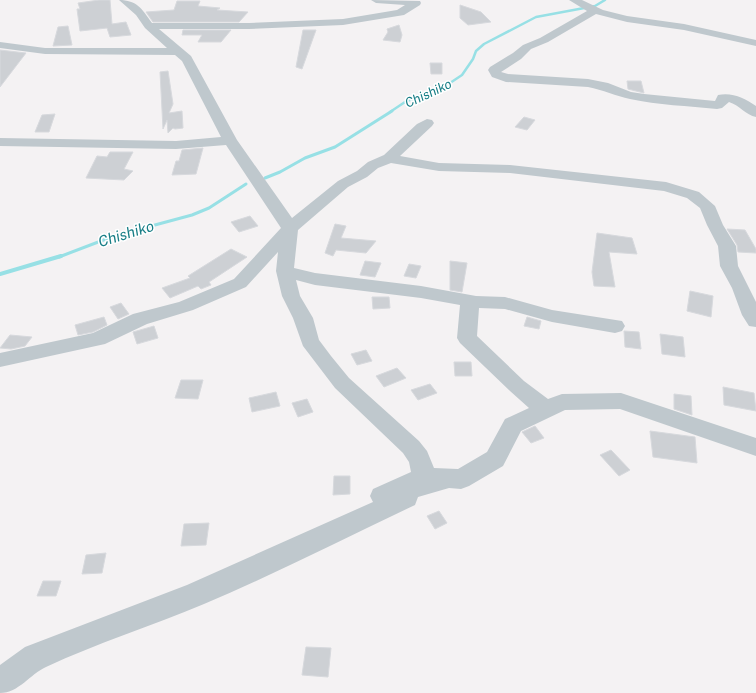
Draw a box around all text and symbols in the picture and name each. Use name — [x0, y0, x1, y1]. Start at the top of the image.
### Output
water label: Chishiko — [402, 76, 454, 111]
water label: Chishiko — [96, 217, 156, 250]

